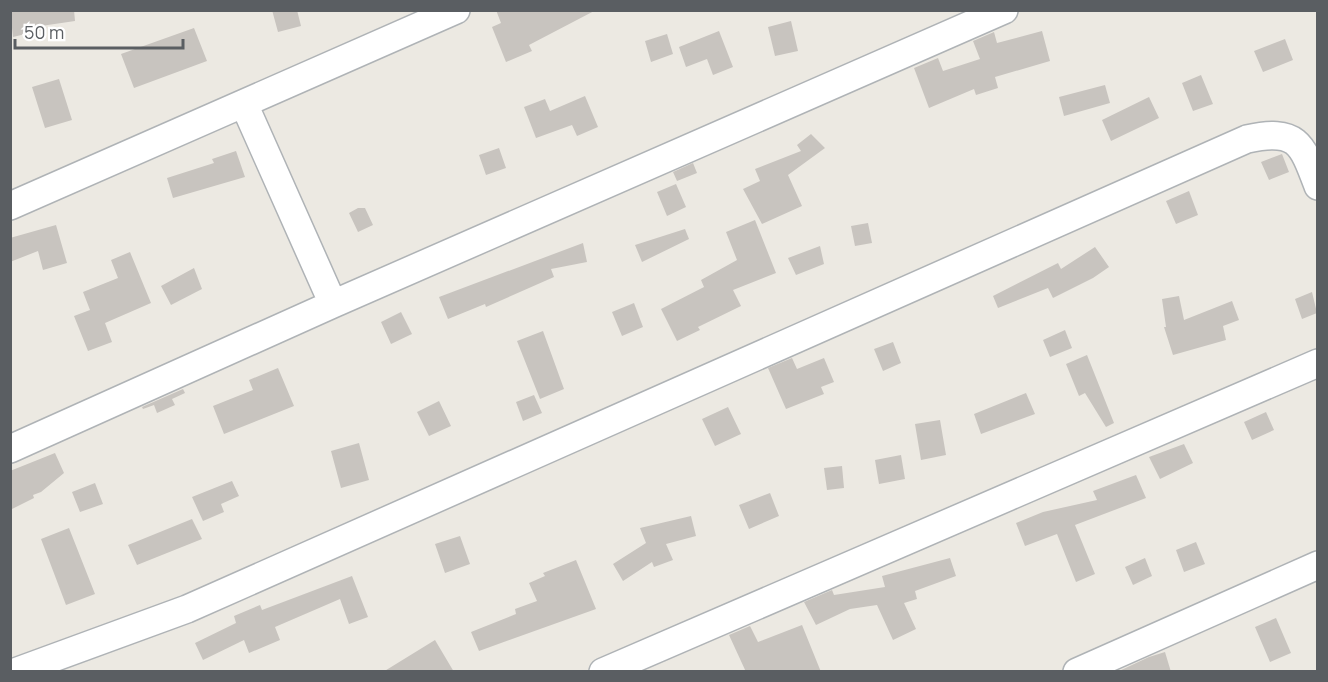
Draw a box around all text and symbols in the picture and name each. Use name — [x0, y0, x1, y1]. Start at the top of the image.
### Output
scale bar — [15, 12, 183, 50]
text: 50 m — [24, 20, 64, 44]

